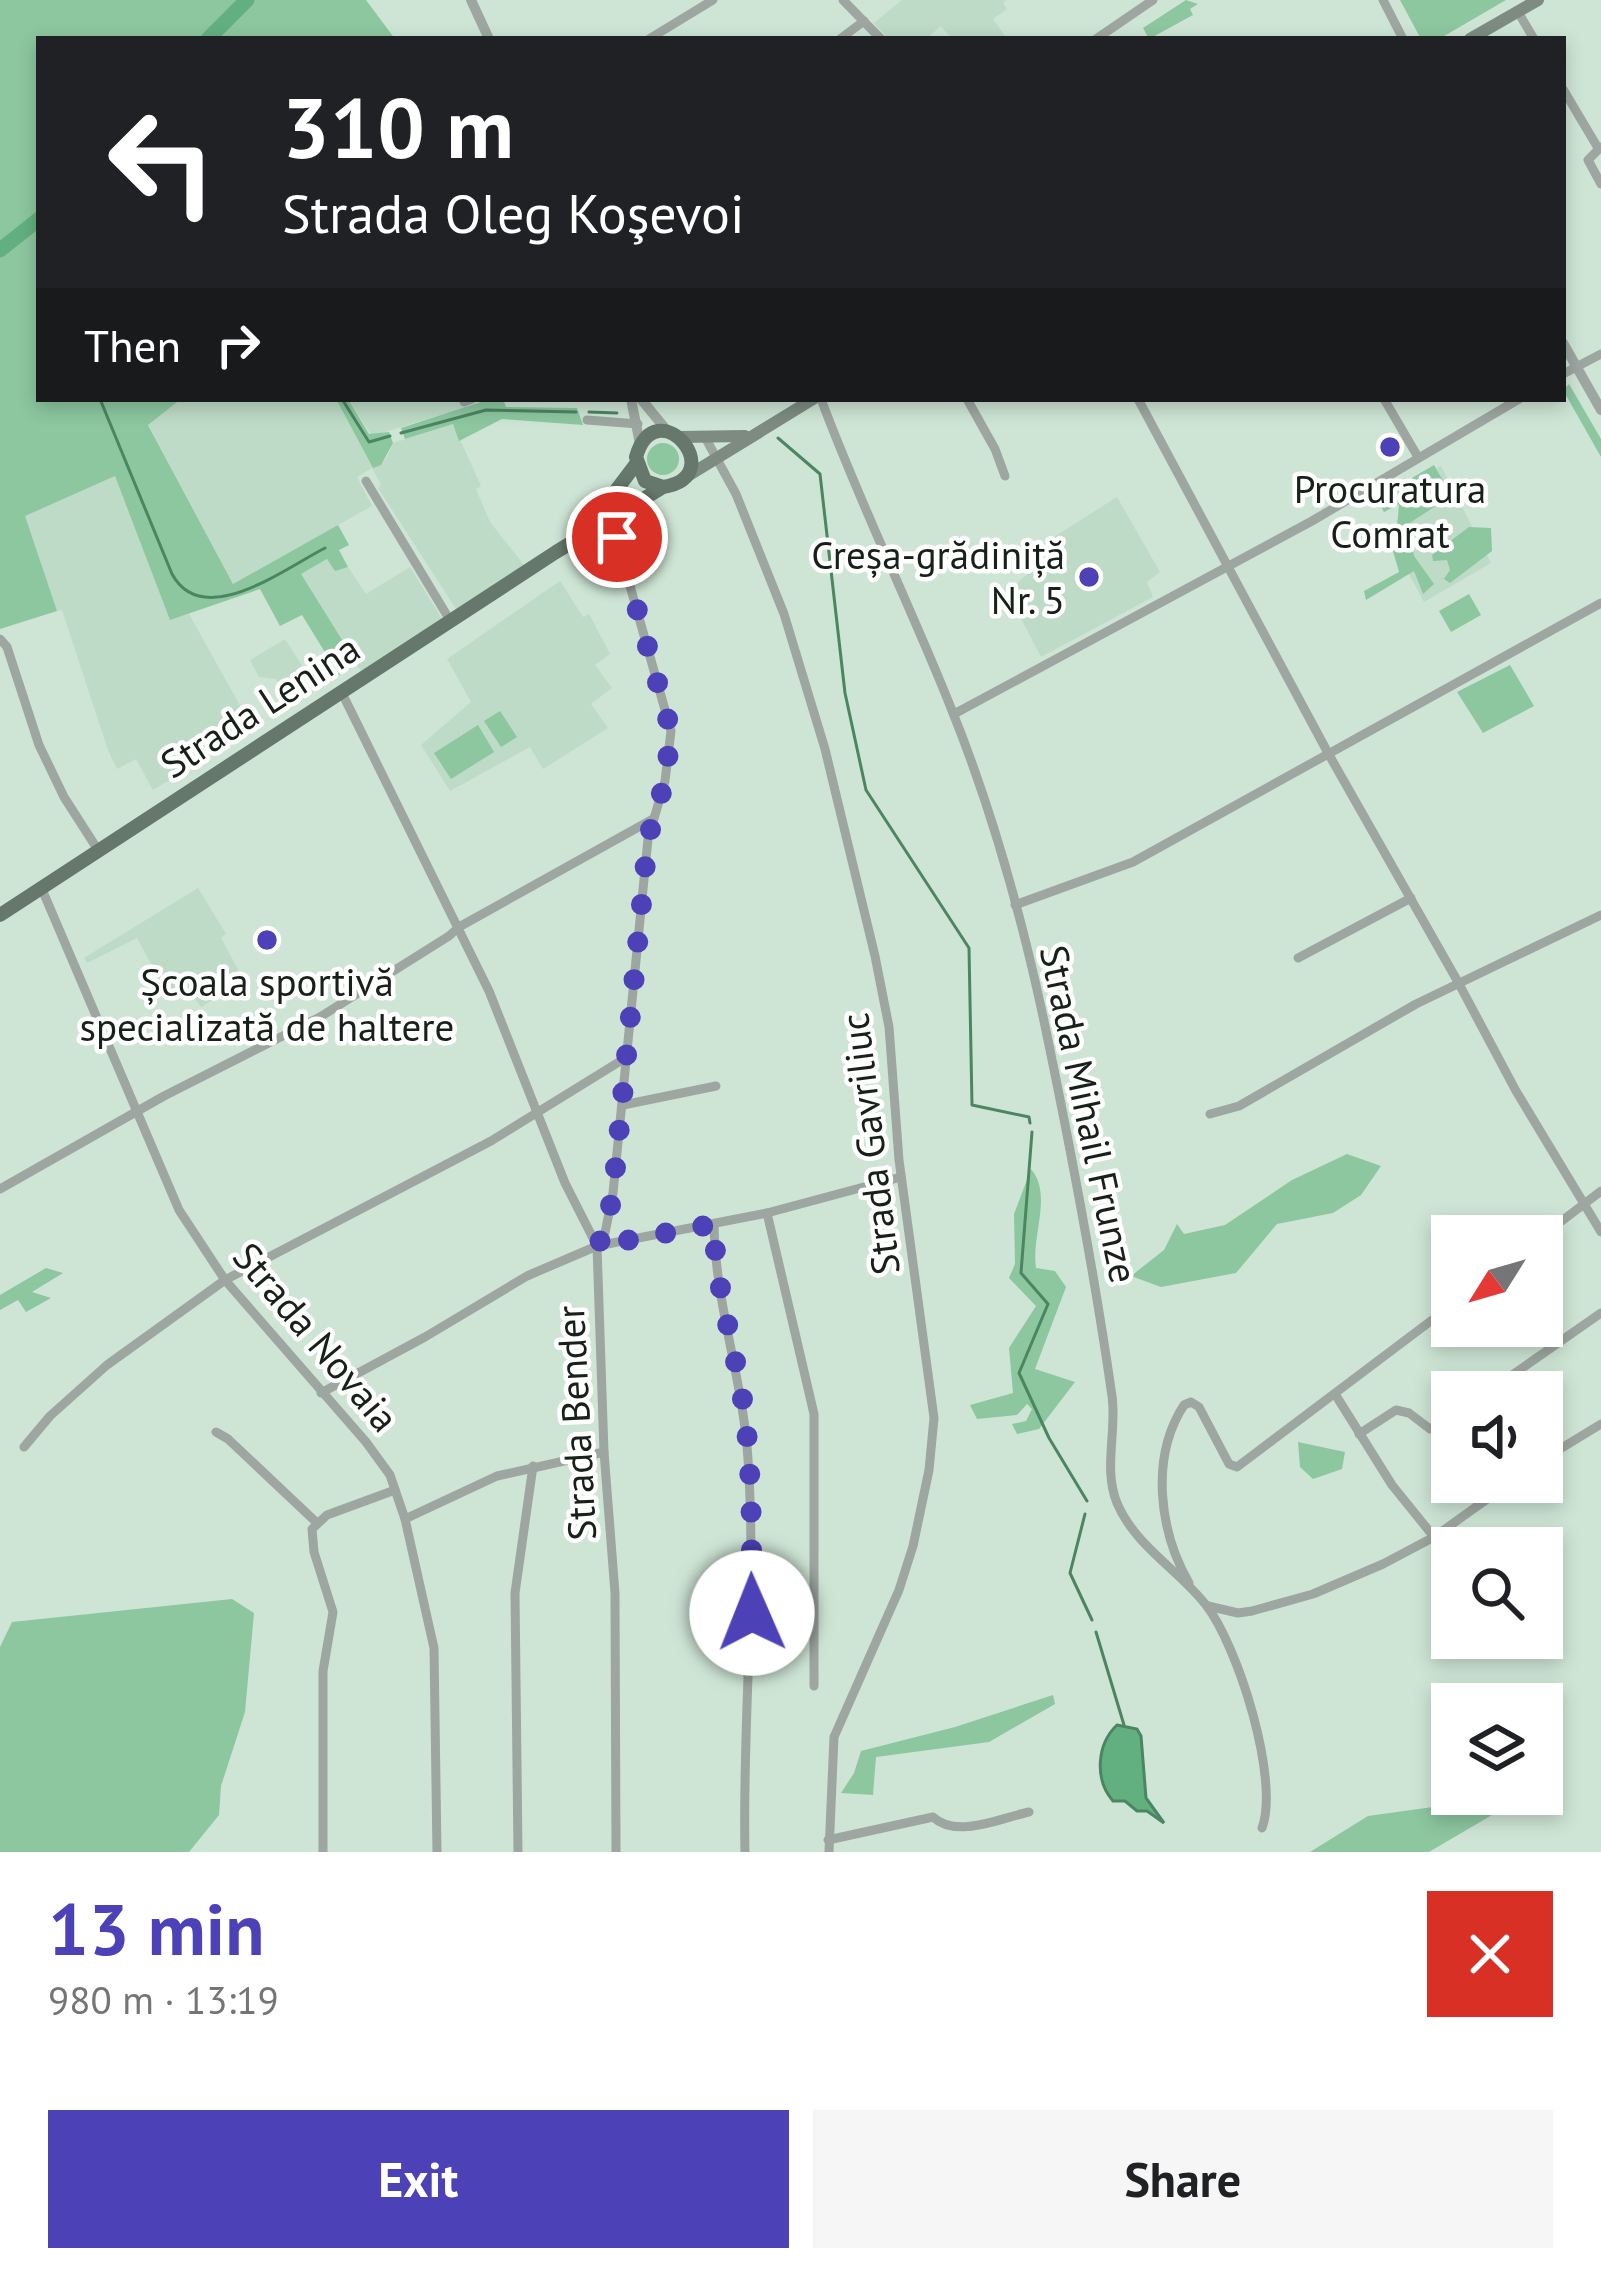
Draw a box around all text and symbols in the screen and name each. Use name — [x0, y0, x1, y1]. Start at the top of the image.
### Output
text: 310 m — [282, 72, 514, 181]
icon: left — [84, 84, 240, 240]
text: Strada Oleg Koşevoi — [282, 178, 744, 248]
icon: right — [205, 312, 271, 378]
text: Then — [84, 316, 181, 374]
marker: Procuratura Comrat — [1377, 434, 1403, 460]
place label: Procuratura Comrat — [1294, 463, 1486, 559]
pin — [566, 486, 668, 588]
icon: arrive — [584, 504, 650, 570]
place label: Creșa-grădiniță Nr. 5 — [811, 529, 1065, 625]
marker: Creșa-grădiniță Nr. 5 — [1076, 564, 1102, 590]
street label: Strada Lenina — [150, 622, 369, 789]
marker: Școala sportivă specializată de haltere — [254, 927, 280, 953]
street label: Strada Mihail Frunze — [1029, 940, 1150, 1287]
place label: Școala sportivă specializată de haltere — [80, 956, 454, 1052]
street label: Strada Gavriliuc — [828, 1010, 911, 1278]
north arrow — [1431, 1215, 1563, 1347]
map controls — [1431, 1215, 1563, 1815]
street label: Strada Novaia — [222, 1231, 410, 1442]
street label: Strada Bender — [544, 1304, 607, 1542]
button: sound — [1431, 1371, 1563, 1503]
button: search — [1431, 1527, 1563, 1659]
position arrow — [689, 1550, 815, 1676]
button: layers — [1431, 1683, 1563, 1815]
text: 13 min — [48, 1882, 264, 1975]
button: close — [1427, 1891, 1553, 2017]
text: 980 m · 13:19 — [48, 1974, 279, 2025]
button: Exit — [48, 2110, 789, 2248]
button: Share — [813, 2110, 1553, 2248]

